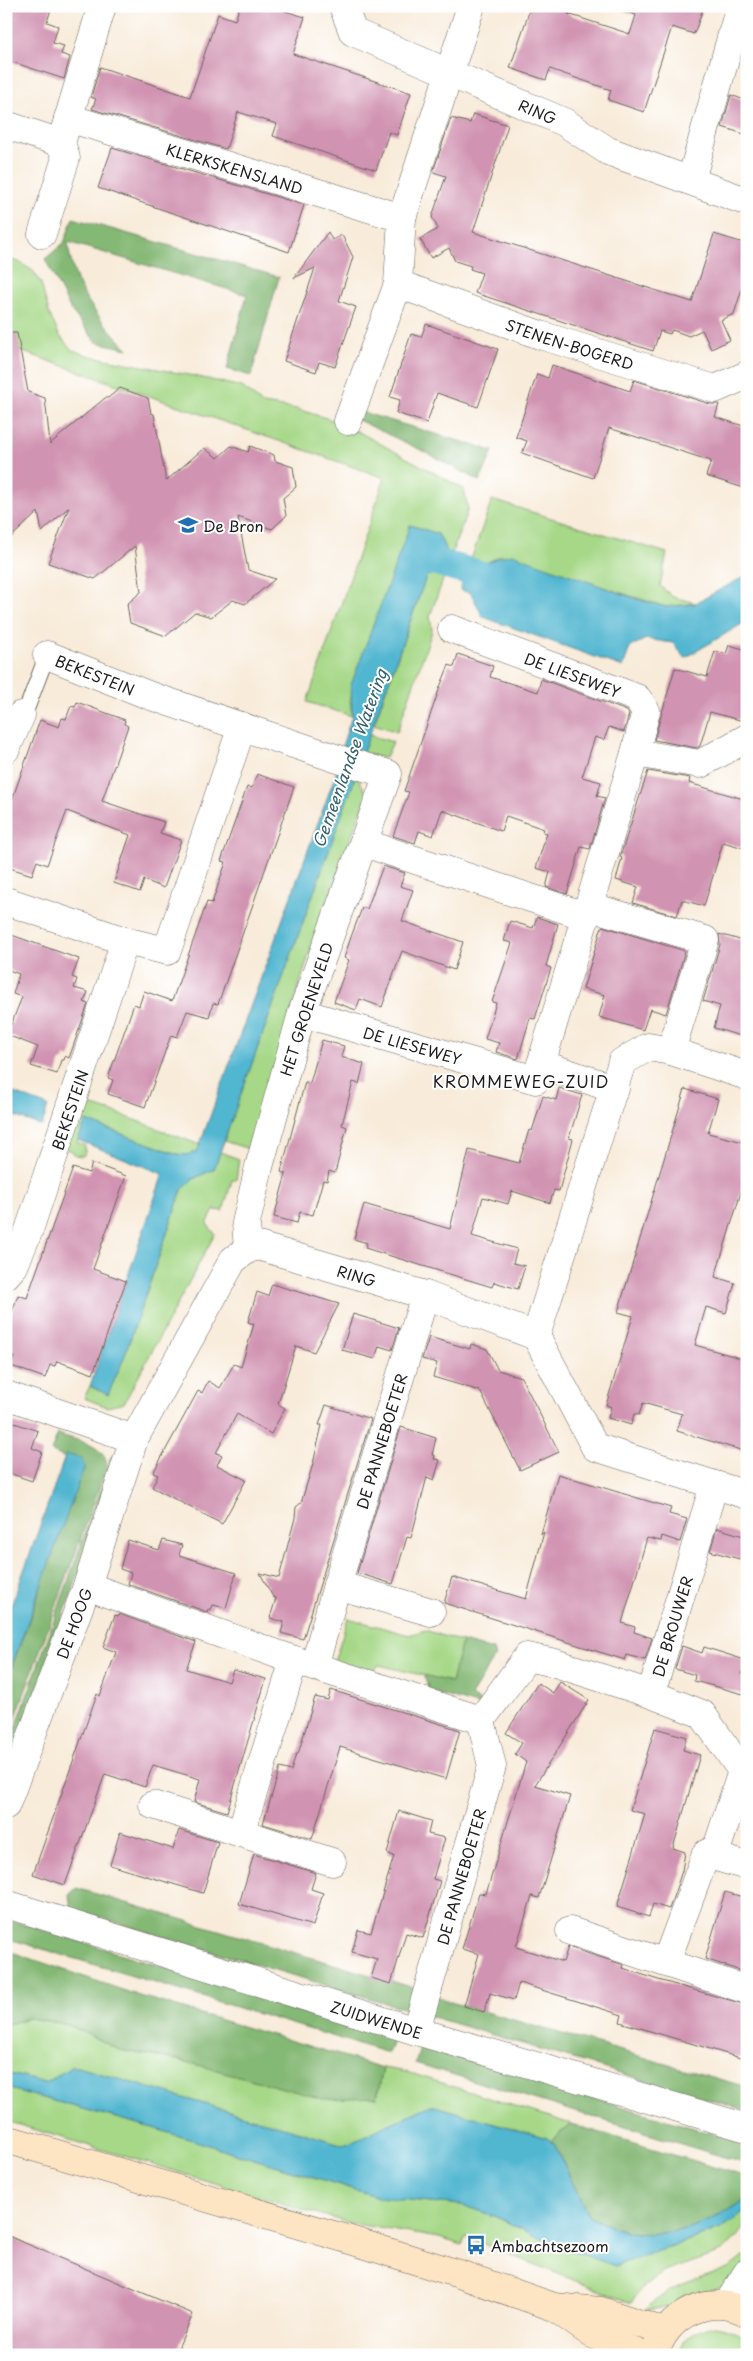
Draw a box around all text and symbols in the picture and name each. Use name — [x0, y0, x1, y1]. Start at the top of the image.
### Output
street label: RING — [515, 92, 561, 129]
street label: KLERKSKENSLAND — [163, 137, 306, 199]
street label: STENEN-BOGERD — [503, 312, 637, 375]
school or university icon: De Bron — [177, 514, 199, 536]
place label: De Bron — [203, 514, 263, 537]
street label: DE LIESEWEY — [521, 646, 625, 703]
street label: BEKESTEIN — [52, 648, 138, 700]
water label: Gemeenlandse Watering — [306, 664, 393, 851]
street label: HET GROENEVELD — [274, 939, 338, 1079]
street label: DE LIESEWEY — [361, 1020, 465, 1070]
street label: BEKESTEIN — [45, 1066, 93, 1153]
district label: KROMMEWEG-ZUID — [433, 1069, 609, 1093]
street label: RING — [334, 1258, 379, 1292]
street label: DE PANNEBOETER — [349, 1370, 412, 1512]
street label: DE BROUWER — [645, 1572, 698, 1680]
street label: DE HOOG — [50, 1584, 97, 1662]
street label: DE PANNEBOETER — [430, 1805, 491, 1947]
street label: ZUIDWENDE — [328, 1994, 425, 2044]
bus stop icon: Ambachtsezoom — [465, 2234, 487, 2256]
place label: Ambachtsezoom — [491, 2234, 609, 2257]

